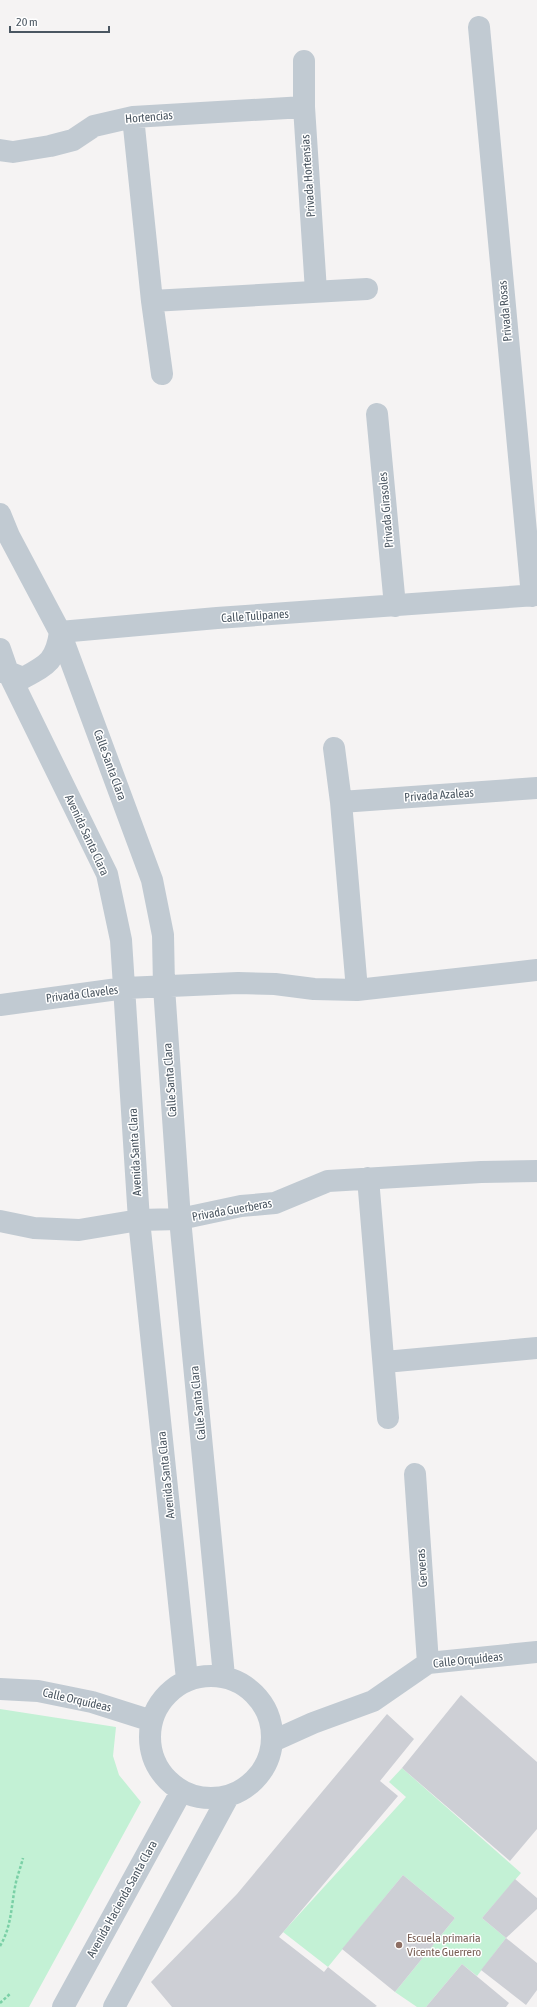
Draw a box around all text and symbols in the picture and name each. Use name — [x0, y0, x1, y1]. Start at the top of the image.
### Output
scale bar — [10, 8, 109, 34]
text: 20 m — [16, 15, 38, 29]
street label: Hortencias — [125, 108, 173, 126]
street label: Privada Hortensias — [298, 134, 318, 218]
street label: Privada Rosas — [495, 280, 515, 342]
street label: Privada Girasoles — [376, 471, 396, 549]
street label: Calle Tulipanes — [221, 607, 289, 625]
street label: Calle Santa Clara — [91, 728, 129, 802]
street label: Privada Azaleas — [404, 786, 474, 804]
street label: Avenida Santa Clara — [62, 792, 112, 878]
street label: Privada Claveles — [45, 983, 119, 1005]
street label: Calle Santa Clara — [160, 1042, 180, 1118]
street label: Avenida Santa Clara — [126, 1108, 144, 1196]
street label: Privada Guerberas — [191, 1196, 273, 1224]
street label: Calle Santa Clara — [187, 1365, 209, 1441]
street label: Avenida Santa Clara — [154, 1431, 178, 1519]
street label: Gerveras — [414, 1548, 430, 1588]
street label: Calle Orquídeas — [432, 1649, 504, 1671]
street label: Calle Orquídeas — [41, 1685, 113, 1715]
street label: Avenida Hacienda Santa Clara — [84, 1838, 160, 1960]
place label: Escuela primaria Vicente Guerrero — [407, 1931, 481, 1959]
marker: Escuela primaria Vicente Guerrero — [394, 1940, 404, 1950]

